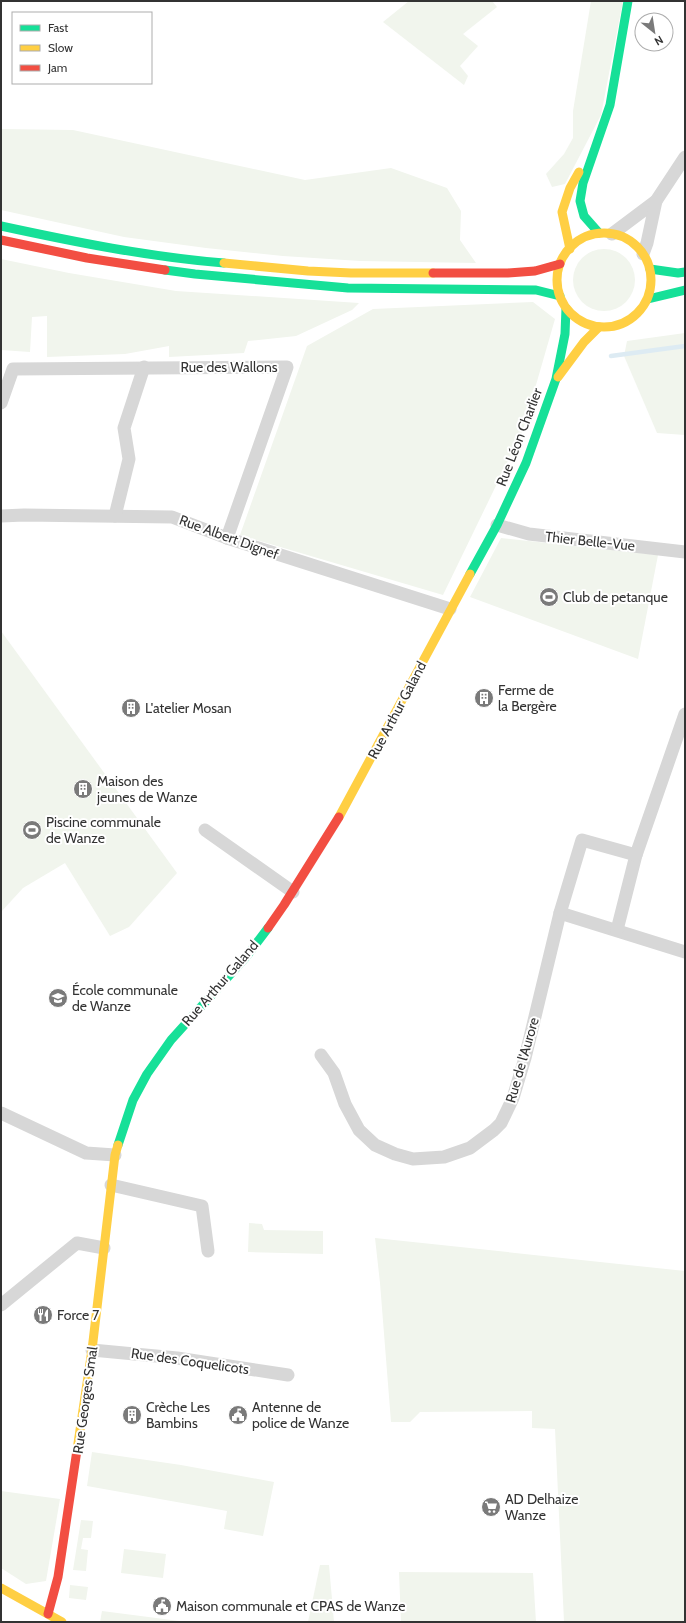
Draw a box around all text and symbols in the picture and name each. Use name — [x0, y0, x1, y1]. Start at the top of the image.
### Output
legend — [12, 12, 152, 84]
north arrow — [634, 12, 674, 52]
text: Fast — [48, 20, 68, 35]
text: N — [652, 33, 666, 49]
text: Slow — [48, 40, 73, 55]
text: Jam — [47, 60, 67, 75]
street label: Rue des Wallons — [180, 358, 278, 376]
street label: Rue Léon Charlier — [492, 385, 546, 489]
street label: Rue Albert Dignef — [177, 511, 282, 563]
street label: Thier Belle-Vue — [544, 527, 636, 555]
sports icon: Club de petanque — [538, 586, 560, 608]
place label: Club de petanque — [563, 588, 668, 606]
street label: Rue Arthur Galand — [364, 658, 430, 762]
place label: Ferme de la Bergère — [498, 681, 557, 715]
building icon: Ferme de la Bergère — [473, 687, 495, 709]
building icon: L'atelier Mosan — [120, 697, 142, 719]
place label: L'atelier Mosan — [145, 699, 232, 717]
place label: Maison des jeunes de Wanze — [96, 772, 197, 806]
building icon: Maison des jeunes de Wanze — [72, 778, 94, 800]
place label: Piscine communale de Wanze — [46, 813, 161, 847]
sports icon: Piscine communale de Wanze — [21, 819, 43, 841]
street label: Rue Arthur Galand — [178, 936, 262, 1030]
place label: École communale de Wanze — [72, 981, 178, 1015]
school or university icon: École communale de Wanze — [47, 987, 69, 1009]
street label: Rue de l'Aurore — [501, 1015, 543, 1105]
restaurant icon: Force 7 — [32, 1304, 54, 1326]
place label: Force 7 — [57, 1306, 99, 1324]
street label: Rue des Coquelicots — [130, 1344, 250, 1378]
street label: Rue Georges Smal — [69, 1345, 102, 1455]
place label: Crèche Les Bambins — [146, 1398, 210, 1432]
place label: Antenne de police de Wanze — [252, 1398, 349, 1432]
building icon: Crèche Les Bambins — [121, 1404, 143, 1426]
public building icon: Antenne de police de Wanze — [227, 1404, 249, 1426]
place label: AD Delhaize Wanze — [505, 1490, 578, 1524]
supermarket icon: AD Delhaize Wanze — [480, 1496, 502, 1518]
public building icon: Maison communale et CPAS de Wanze — [151, 1595, 173, 1617]
place label: Maison communale et CPAS de Wanze — [176, 1597, 405, 1615]

